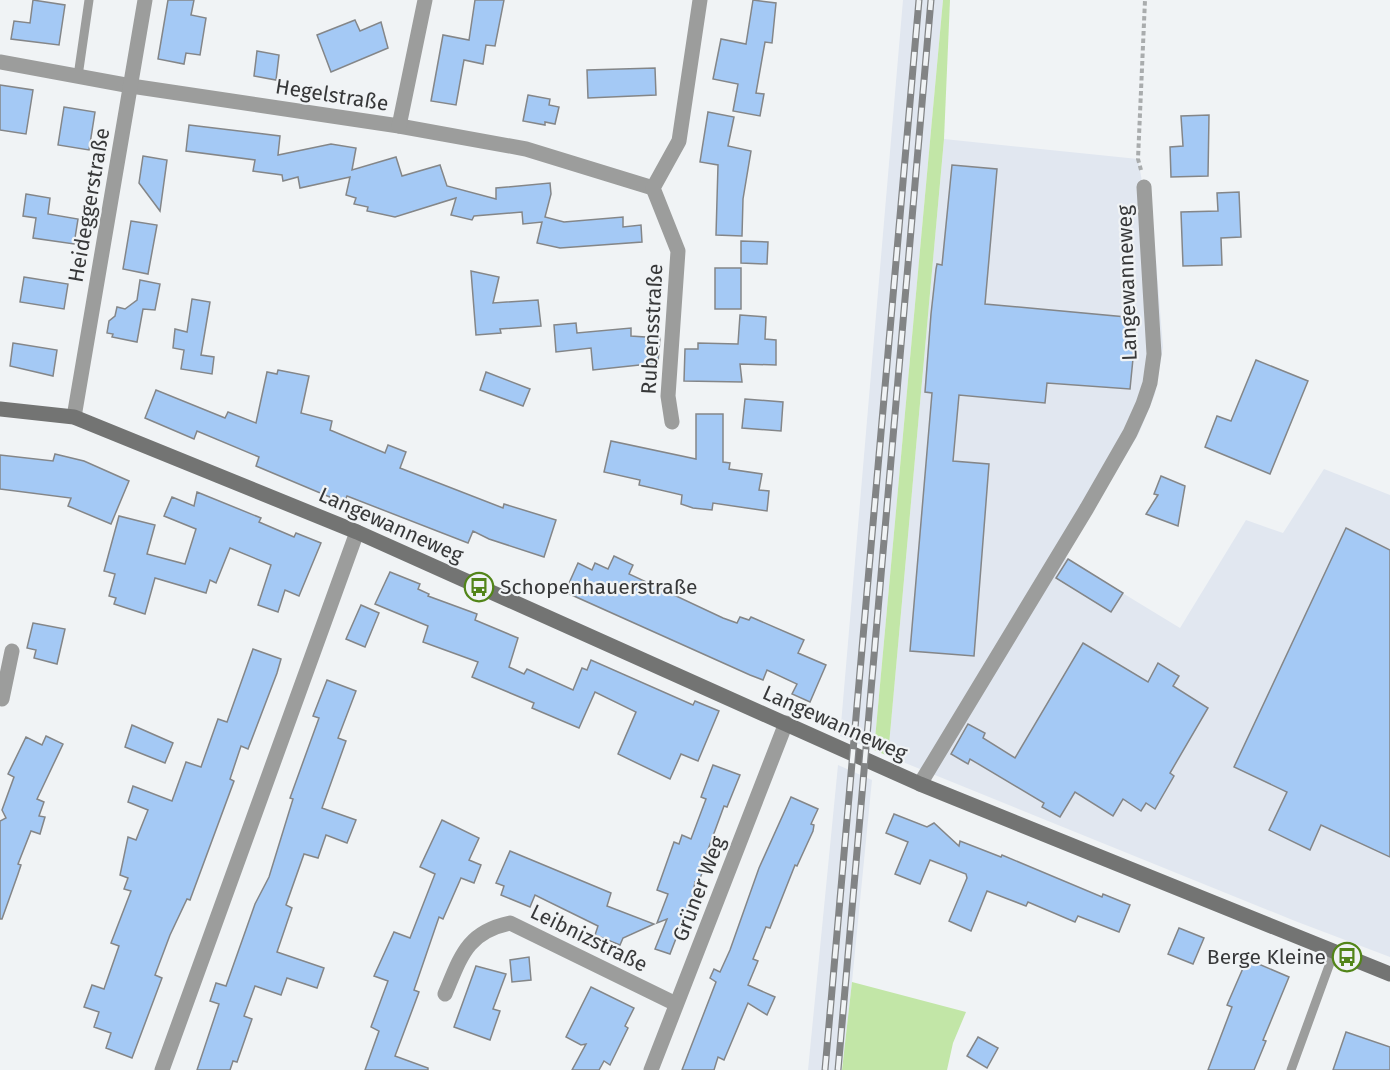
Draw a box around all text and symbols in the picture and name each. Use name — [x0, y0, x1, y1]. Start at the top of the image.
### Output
street label: Hegelstraße — [274, 73, 390, 117]
street label: Heideggerstraße — [63, 126, 115, 284]
street label: Langewanneweg — [1111, 205, 1143, 361]
street label: Rubensstraße — [636, 263, 668, 395]
street label: Langewanneweg — [315, 481, 467, 569]
bus stop icon: Schopenhauerstraße — [463, 571, 495, 603]
place label: Schopenhauerstraße — [500, 574, 698, 600]
street label: Langewanneweg — [759, 679, 911, 767]
street label: Grüner Weg — [667, 833, 731, 945]
street label: Leibnizstraße — [526, 898, 652, 978]
bus stop icon: Berge Kleine — [1331, 941, 1363, 973]
place label: Berge Kleine — [1207, 944, 1326, 970]

